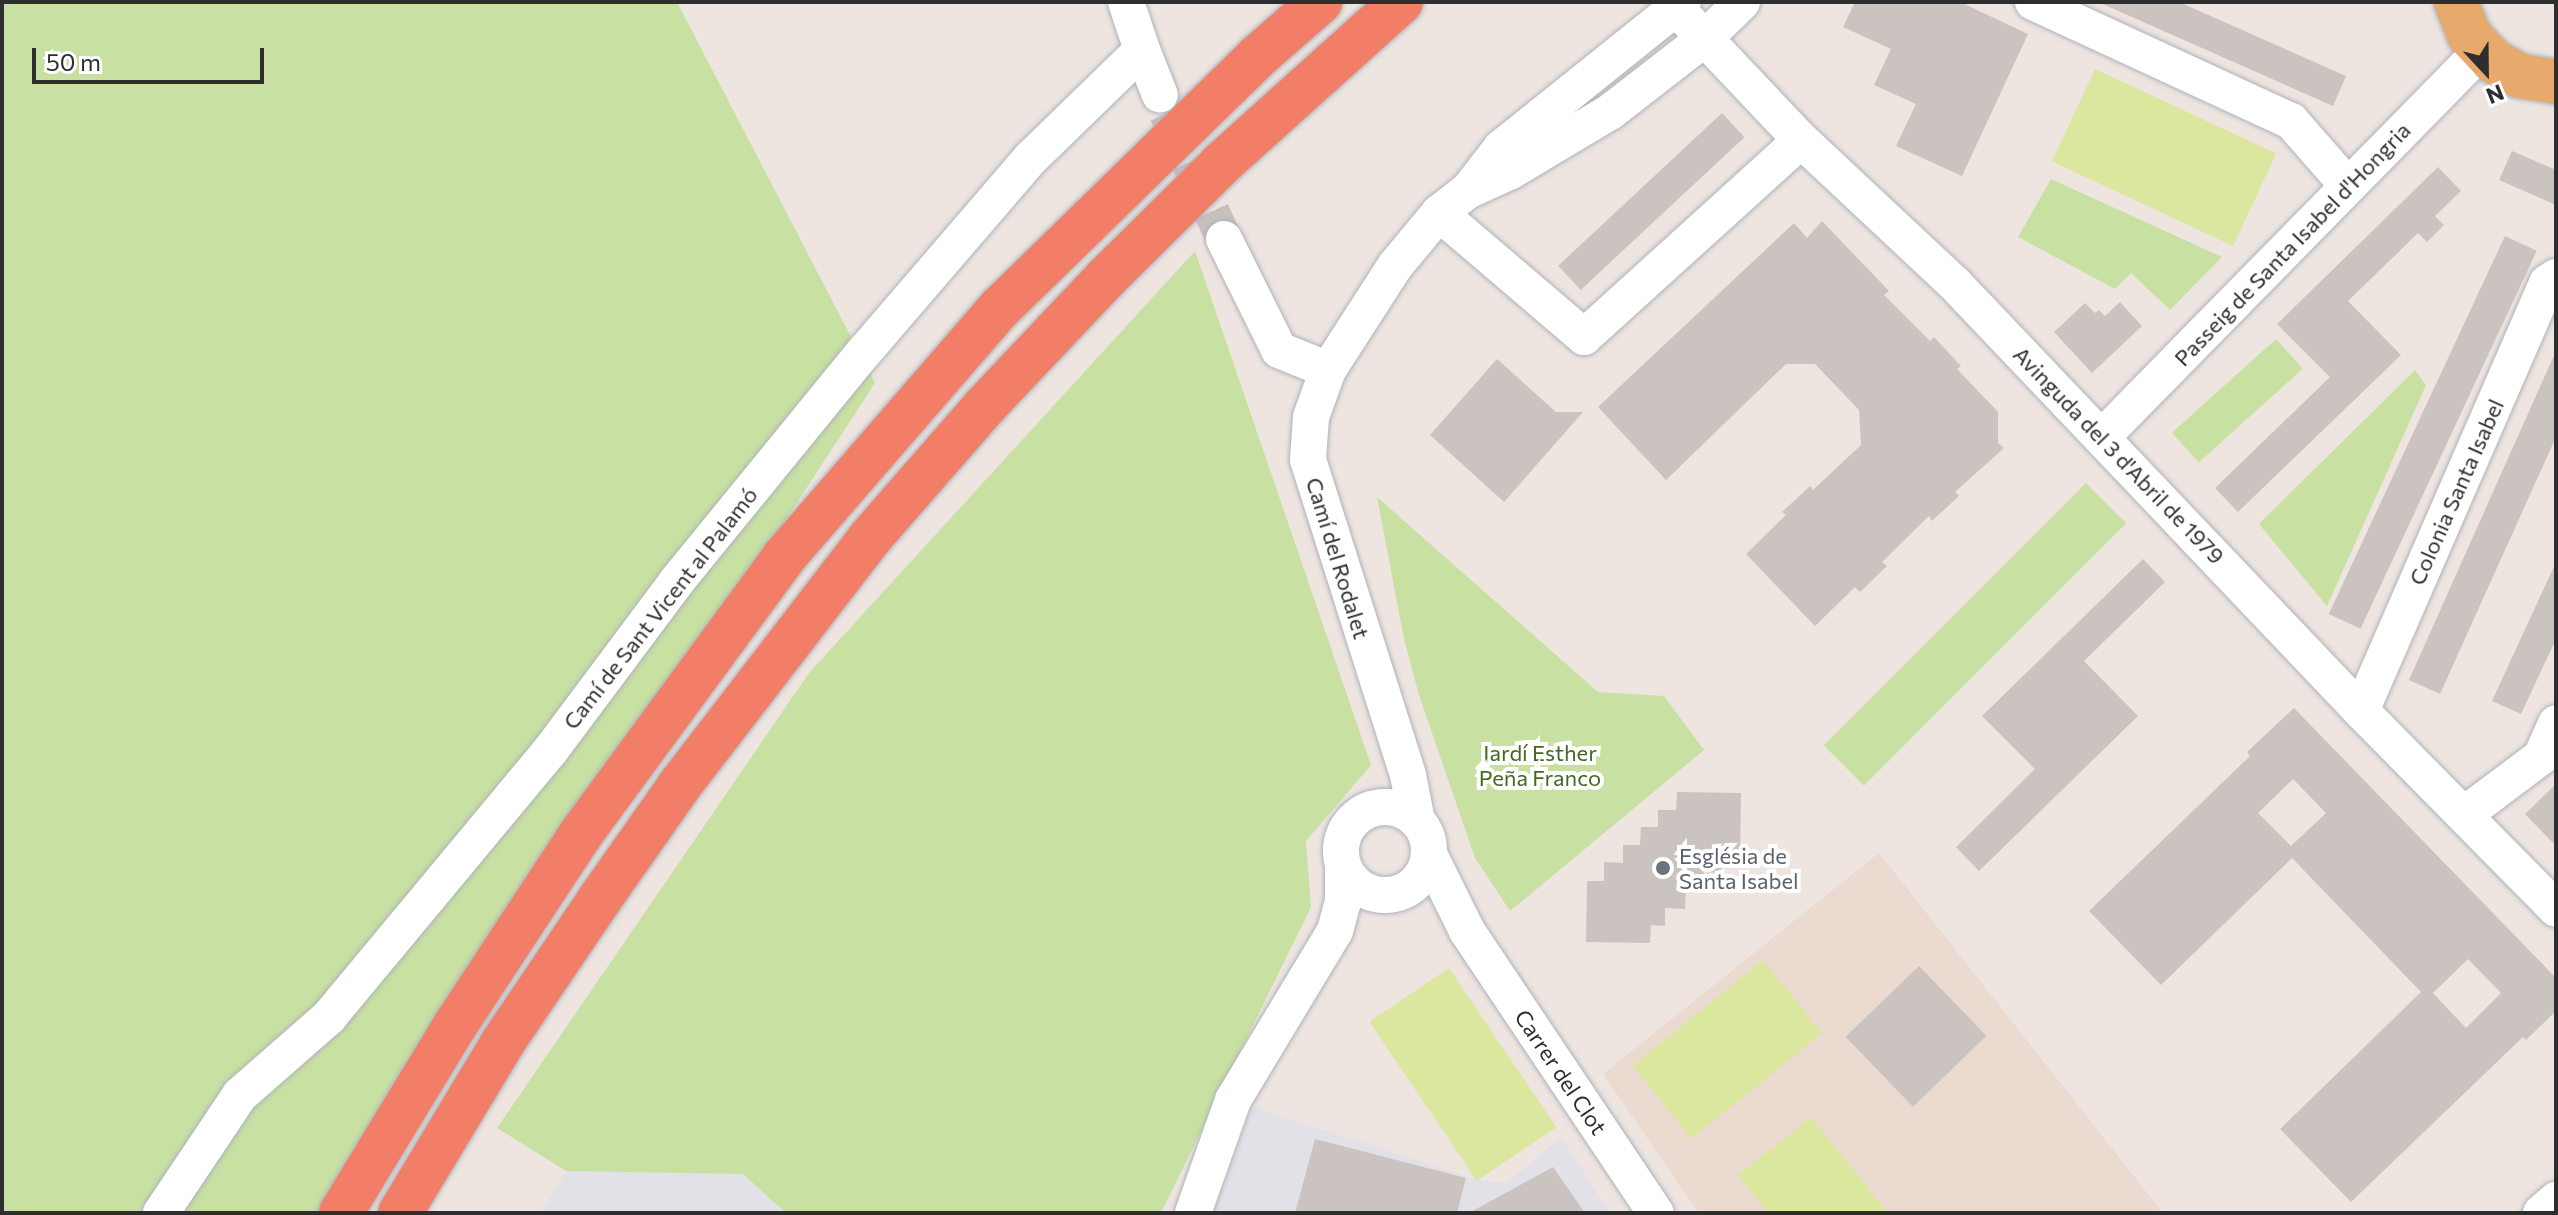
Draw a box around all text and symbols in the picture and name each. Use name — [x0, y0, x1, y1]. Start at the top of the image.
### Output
scale bar — [36, 32, 268, 82]
north arrow — [2446, 32, 2526, 112]
text: 50 m — [46, 47, 101, 76]
text: N — [2482, 79, 2508, 110]
street label: Passeig de Santa Isabel d'Hongria — [2168, 117, 2416, 371]
street label: Avinguda del 3 d'Abril de 1979 — [2008, 341, 2230, 569]
street label: Colonia Santa Isabel — [2403, 395, 2509, 589]
street label: Camí del Rodalet — [1301, 474, 1375, 642]
street label: Camí de Sant Vicent al Palamó — [557, 482, 763, 734]
park label: Jardí Esther Peña Franco — [1479, 739, 1601, 790]
place label: Església de Santa Isabel — [1679, 842, 1799, 894]
marker: Església de Santa Isabel — [1654, 859, 1672, 877]
street label: Carrer del Clot — [1509, 1004, 1613, 1140]

